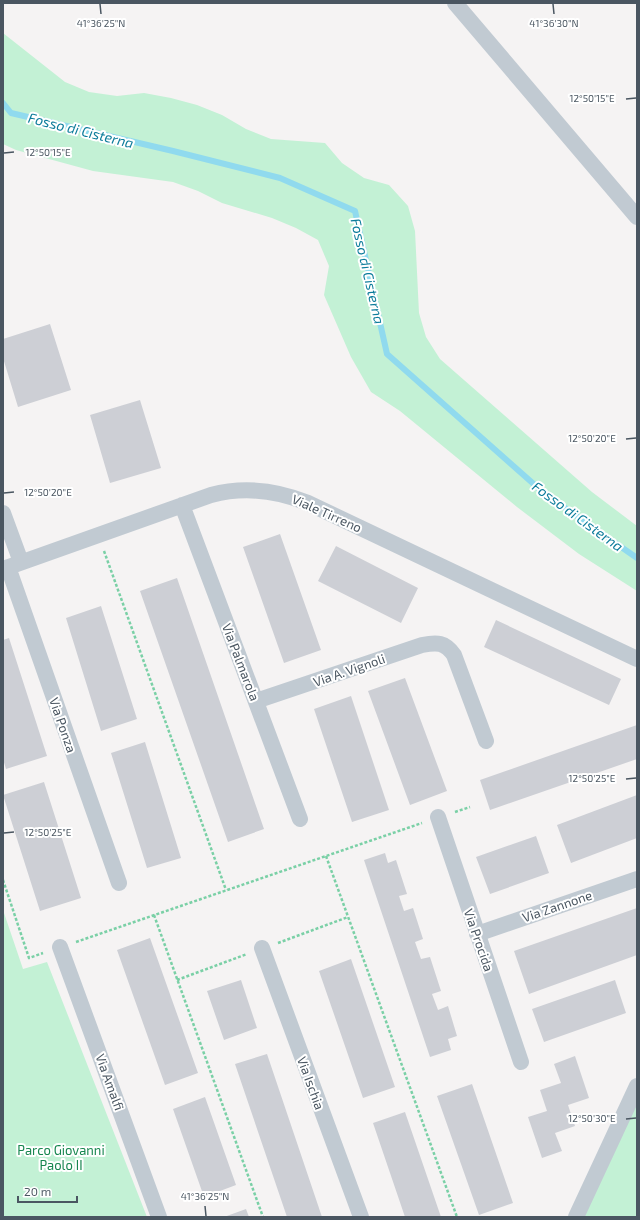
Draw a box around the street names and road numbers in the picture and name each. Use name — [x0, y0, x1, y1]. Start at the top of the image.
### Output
street label: Viale Tirreno — [290, 491, 364, 535]
street label: Via Palmarola — [219, 621, 263, 703]
street label: Via A. Vignoli — [311, 650, 387, 690]
street label: Via Ponza — [46, 695, 80, 755]
street label: Via Zannone — [520, 887, 594, 925]
street label: Via Procida — [461, 906, 497, 974]
street label: Via Amalfi — [92, 1051, 128, 1113]
street label: Via Ischia — [294, 1054, 328, 1112]

